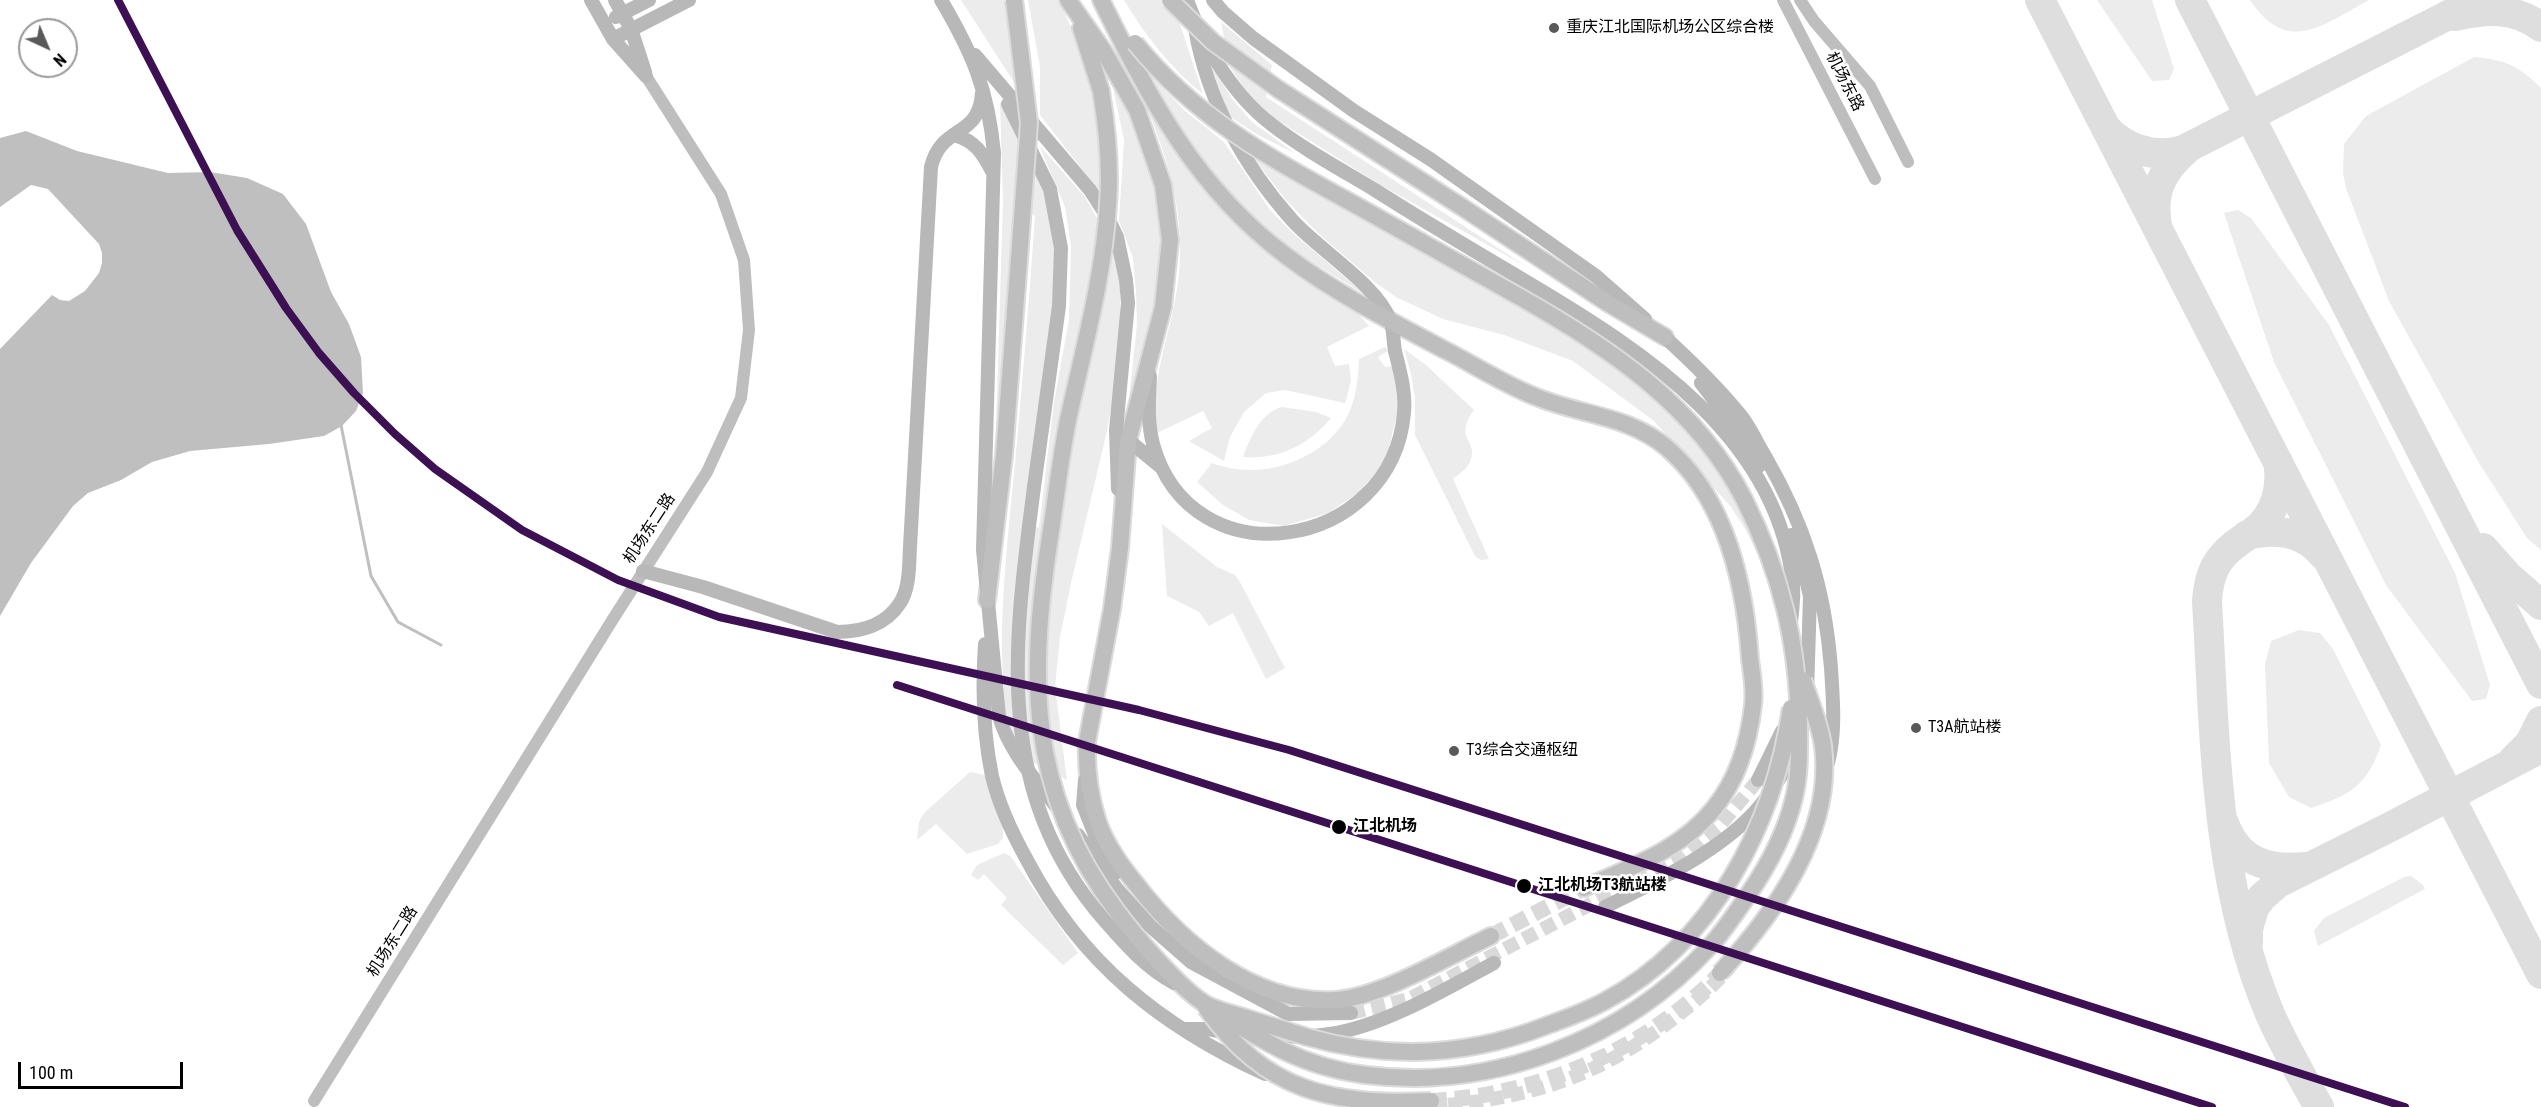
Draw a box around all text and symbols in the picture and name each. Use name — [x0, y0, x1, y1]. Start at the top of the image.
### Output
north arrow — [18, 18, 78, 78]
place label: 重庆江北国际机场公区综合楼 — [1566, 18, 1774, 38]
marker: 重庆江北国际机场公区综合楼 — [1547, 21, 1561, 35]
street label: 机场东路 — [1821, 49, 1867, 115]
text: N — [49, 50, 70, 70]
street label: 机场东二路 — [620, 490, 680, 568]
place label: T3A航站楼 — [1928, 718, 2001, 738]
marker: T3A航站楼 — [1909, 721, 1923, 735]
place label: T3综合交通枢纽 — [1466, 741, 1578, 761]
marker: T3综合交通枢纽 — [1447, 744, 1461, 758]
place label: 江北机场 — [1353, 817, 1417, 837]
marker: 江北机场 — [1330, 818, 1348, 836]
place label: 江北机场T3航站楼 — [1538, 876, 1667, 896]
marker: 江北机场T3航站楼 — [1515, 877, 1533, 895]
street label: 机场东二路 — [364, 903, 422, 981]
scale bar — [21, 1050, 186, 1088]
text: 100 m — [29, 1062, 73, 1083]

